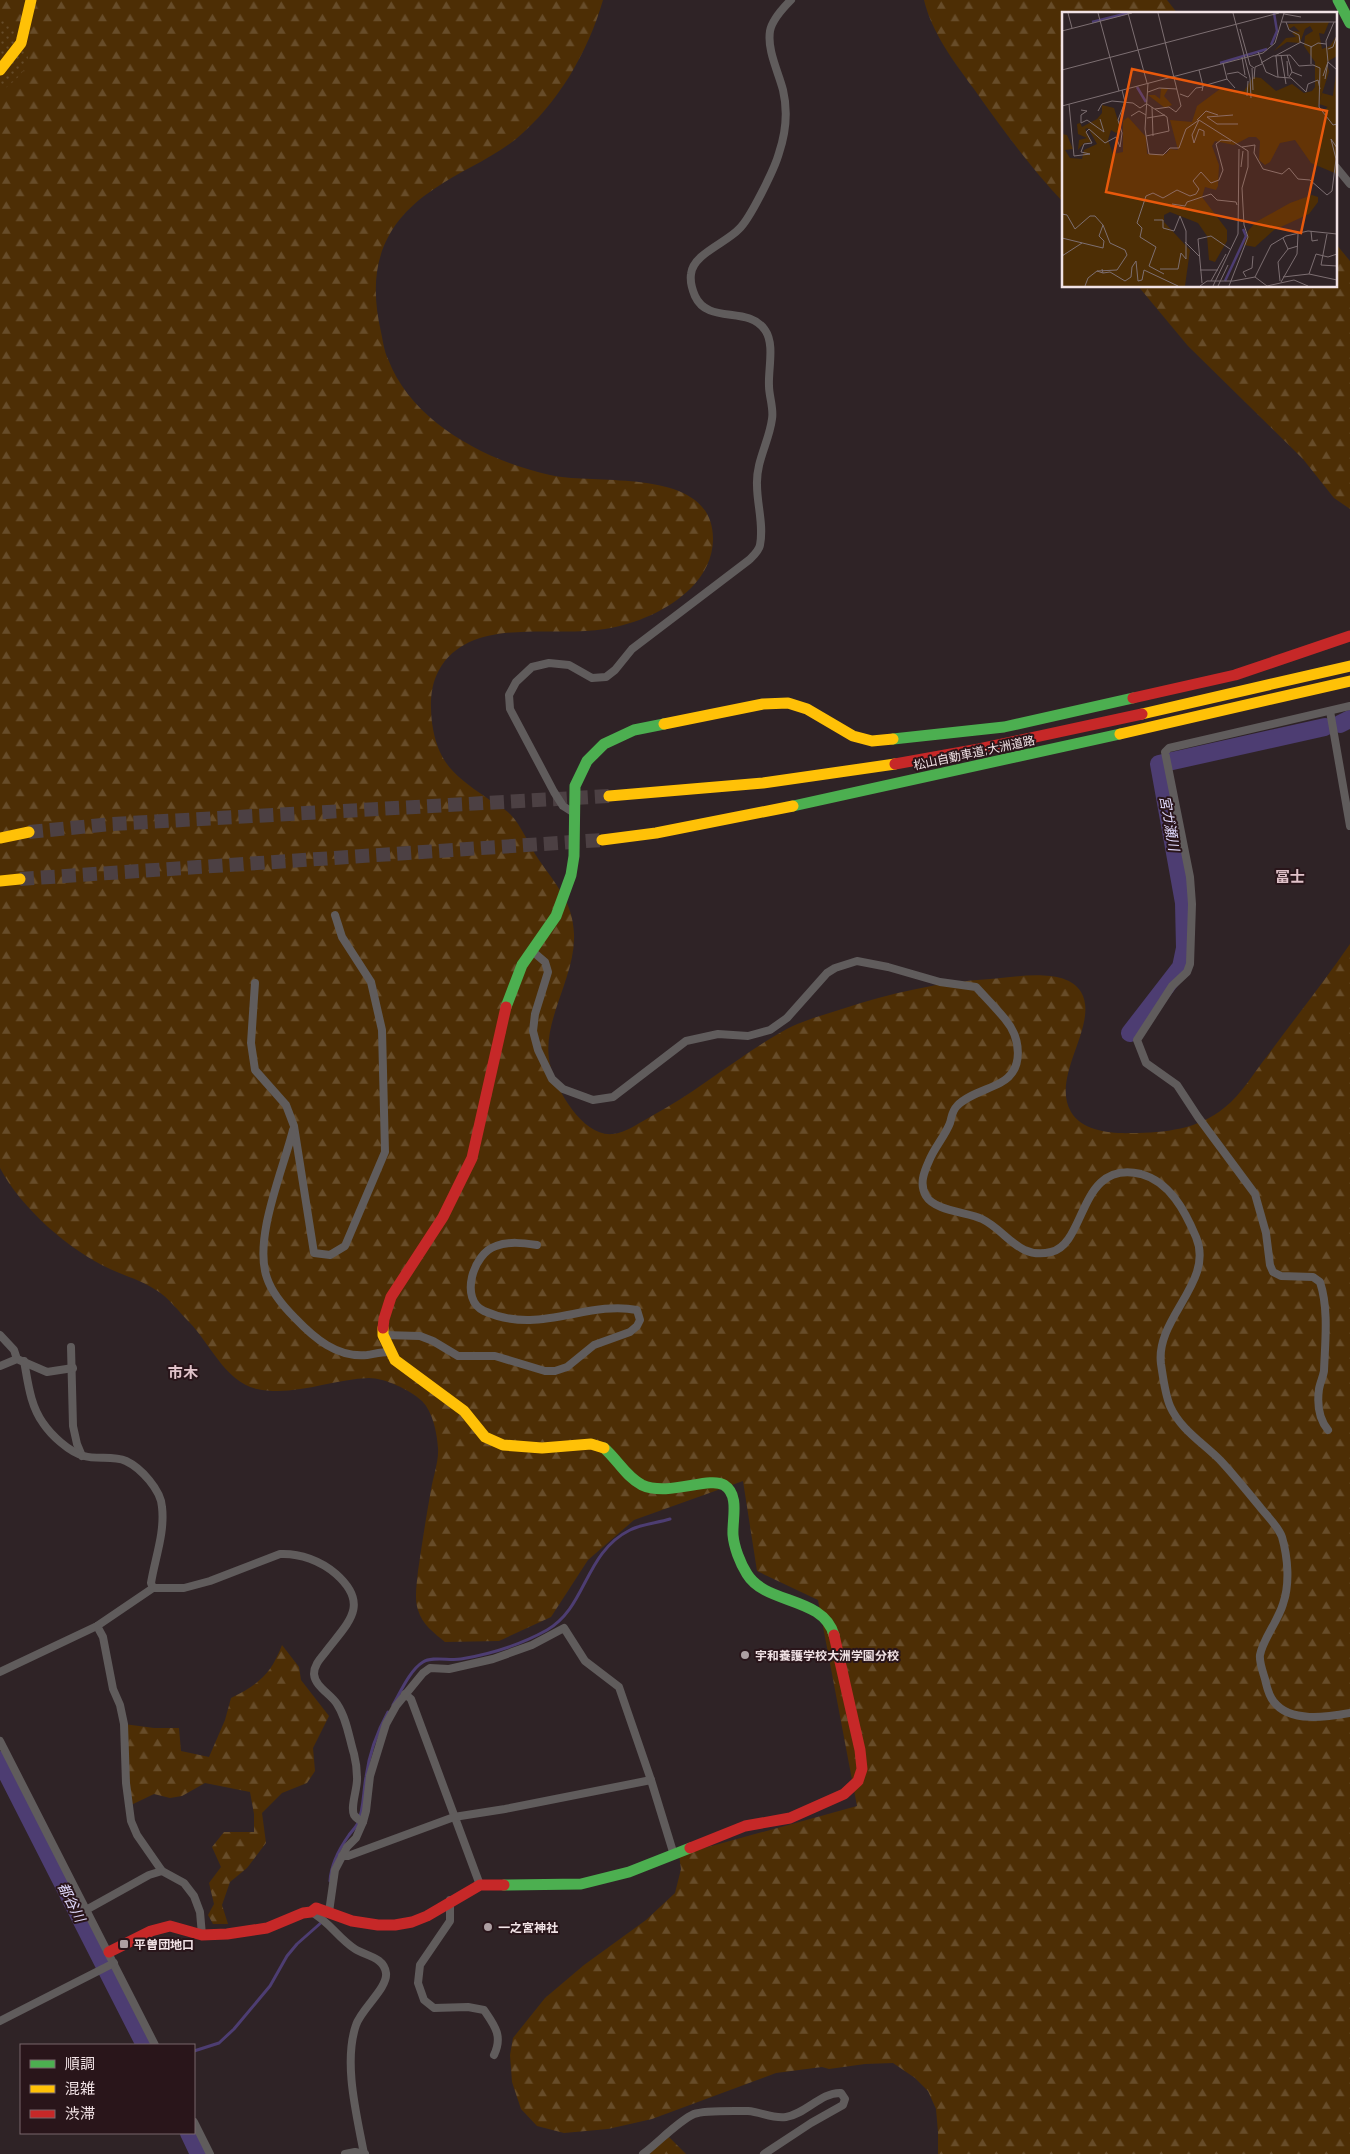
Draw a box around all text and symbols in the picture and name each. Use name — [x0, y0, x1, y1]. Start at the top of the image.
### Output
inset map — [1062, 12, 1338, 288]
street label: 松山自動車道;大洲道路 — [912, 732, 1036, 772]
water label: 宮ガ瀬川 — [1157, 794, 1184, 854]
district label: 冨士 — [1275, 867, 1305, 885]
district label: 市木 — [168, 1363, 198, 1381]
place label: 宇和養護学校大洲学園分校 — [755, 1648, 899, 1662]
marker: 宇和養護学校大洲学園分校 — [739, 1649, 751, 1661]
water label: 都谷川 — [55, 1879, 90, 1926]
place label: 一之宮神社 — [498, 1920, 558, 1934]
marker: 一之宮神社 — [482, 1921, 494, 1933]
place label: 平曽団地口 — [134, 1937, 194, 1951]
marker: 平曽団地口 — [118, 1938, 130, 1950]
legend — [20, 2044, 195, 2134]
text: 順調 — [65, 2054, 95, 2072]
text: 混雑 — [65, 2079, 95, 2097]
text: 渋滞 — [65, 2104, 95, 2122]

